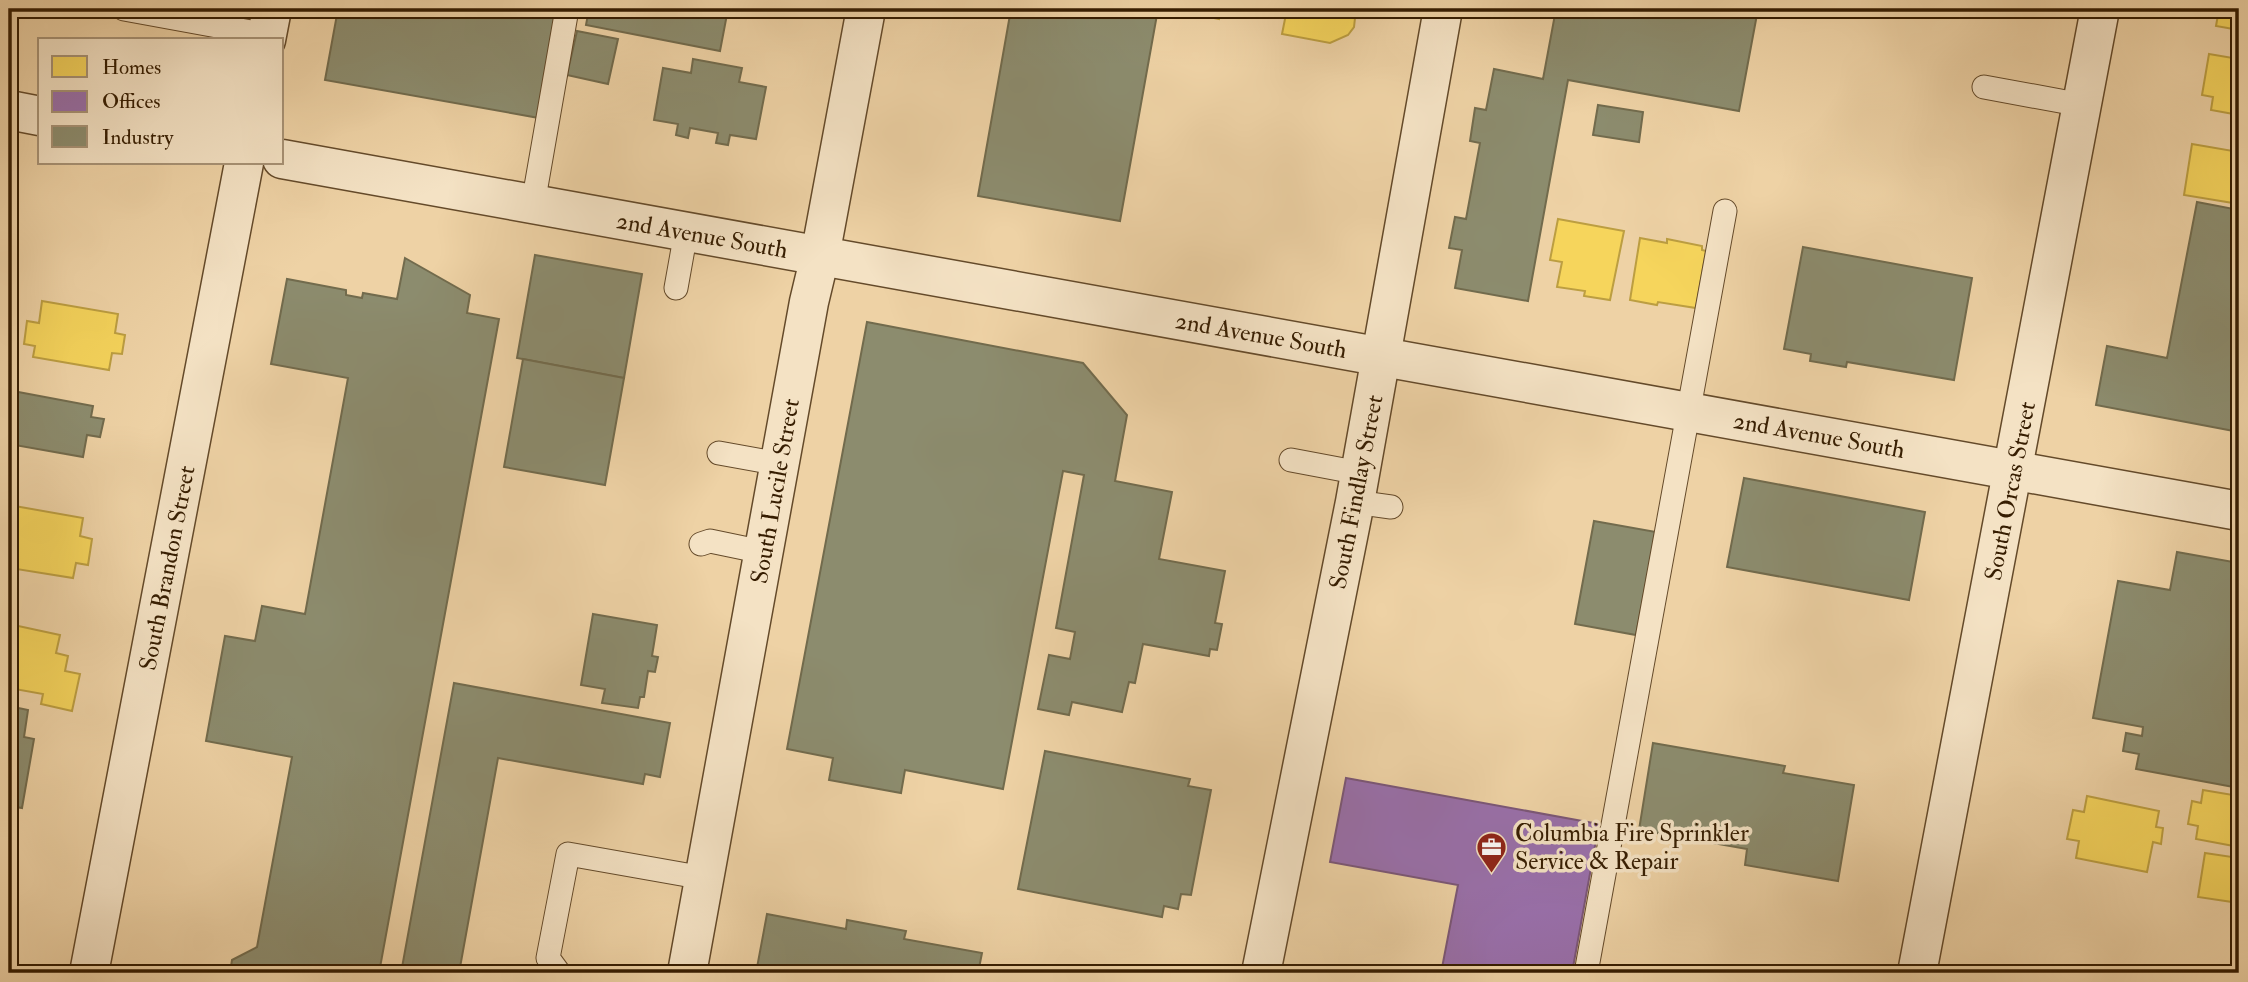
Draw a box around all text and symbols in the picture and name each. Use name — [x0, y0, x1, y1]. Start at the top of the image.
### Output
legend — [38, 38, 284, 164]
text: Homes — [102, 54, 161, 81]
text: Offices — [102, 88, 160, 115]
text: Industry — [102, 124, 174, 151]
street label: 2nd Avenue South — [614, 205, 790, 266]
street label: 2nd Avenue South — [1173, 305, 1349, 366]
street label: South Findlay Street — [1322, 392, 1391, 592]
street label: South Lucile Street — [744, 396, 807, 586]
street label: South Orcas Street — [1978, 399, 2043, 583]
street label: 2nd Avenue South — [1731, 405, 1907, 466]
street label: South Brandon Street — [132, 463, 203, 673]
place label: Columbia Fire Sprinkler Service & Repair — [1515, 818, 1749, 877]
office icon: Columbia Fire Sprinkler Service & Repair — [1475, 830, 1509, 874]

